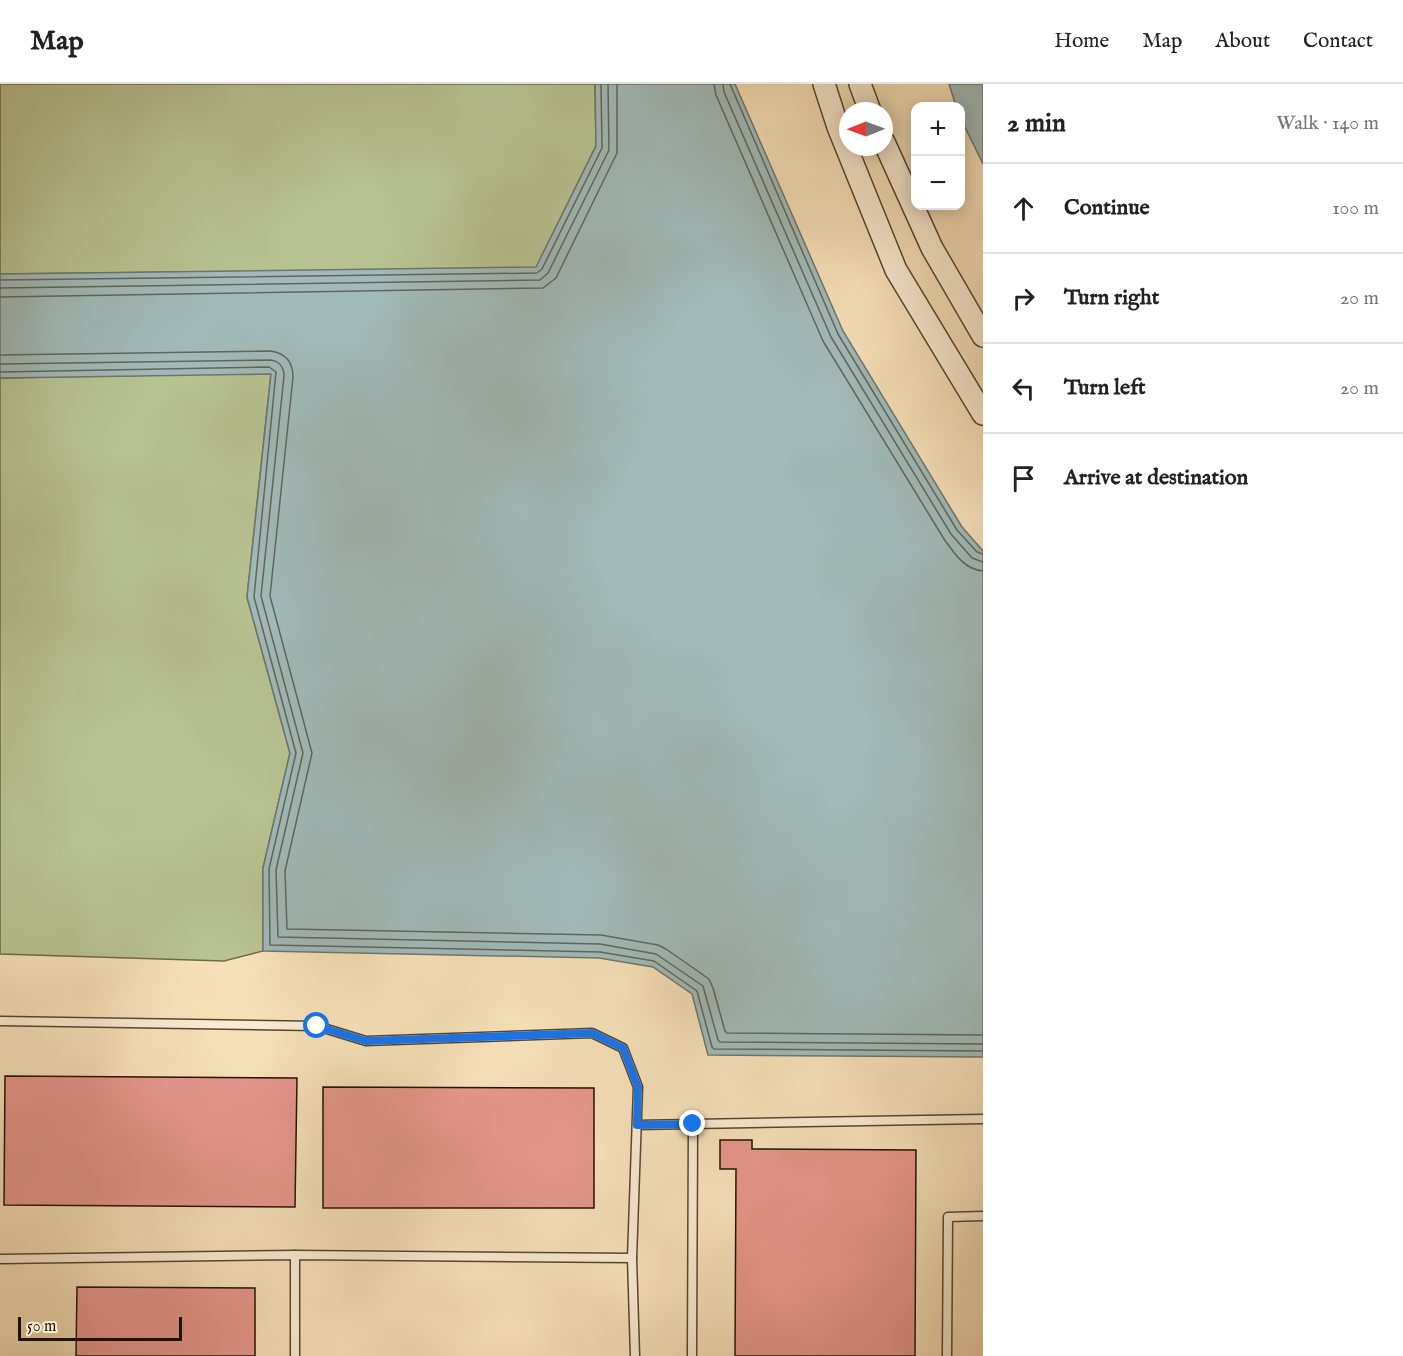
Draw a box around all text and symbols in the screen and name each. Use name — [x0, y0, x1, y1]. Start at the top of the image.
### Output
text: Map — [30, 24, 84, 59]
text: Home — [1054, 28, 1109, 55]
text: Map — [1142, 28, 1182, 55]
text: About — [1215, 28, 1270, 55]
text: Contact — [1303, 28, 1373, 55]
north arrow — [839, 102, 893, 156]
map controls — [911, 102, 965, 210]
button: + — [911, 102, 965, 156]
text: 2 min — [1007, 107, 1066, 140]
text: Walk · 140 m — [1276, 111, 1379, 136]
button: − — [911, 156, 965, 210]
icon: ahead — [1007, 192, 1040, 225]
text: Continue — [1064, 194, 1150, 222]
text: 100 m — [1332, 196, 1379, 221]
icon: right — [1007, 282, 1040, 315]
text: Turn right — [1064, 284, 1159, 312]
text: 20 m — [1340, 286, 1379, 311]
icon: left — [1007, 372, 1040, 405]
text: Turn left — [1064, 374, 1146, 402]
text: 20 m — [1340, 376, 1379, 401]
icon: arrive — [1007, 462, 1040, 495]
text: Arrive at destination — [1064, 464, 1248, 492]
route start — [303, 1012, 329, 1038]
route end — [679, 1110, 705, 1136]
scale bar — [18, 1314, 182, 1342]
text: 50 m — [27, 1317, 56, 1337]

